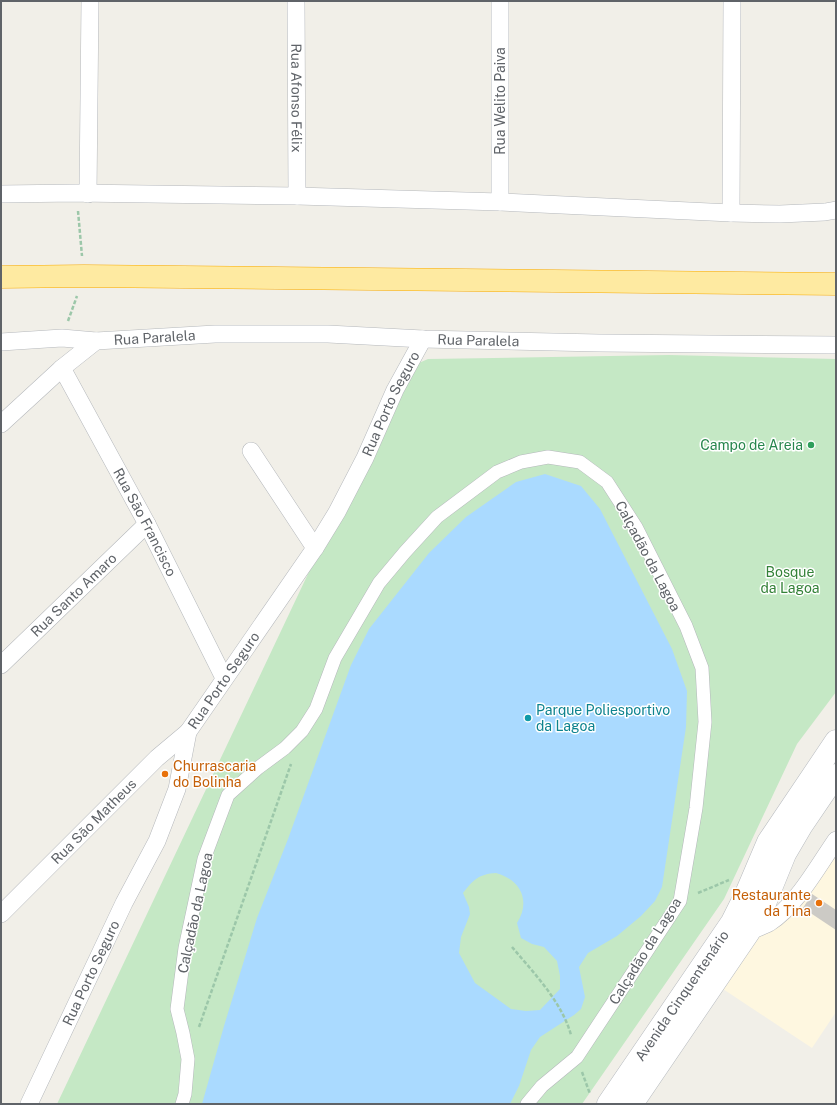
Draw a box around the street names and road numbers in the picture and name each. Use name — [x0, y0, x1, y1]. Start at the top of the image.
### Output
street label: Rua Afonso Félix — [288, 43, 305, 153]
street label: Rua Welito Paiva — [492, 47, 508, 155]
street label: Rua Paralela — [113, 327, 196, 348]
street label: Rua Paralela — [437, 331, 520, 349]
street label: Rua Porto Seguro — [359, 348, 423, 459]
street label: Rua São Francisco — [110, 465, 180, 579]
street label: Calçadão da Lagoa — [612, 498, 684, 614]
street label: Rua Santo Amaro — [27, 550, 120, 640]
street label: Rua Porto Seguro — [185, 629, 263, 732]
street label: Rua São Matheus — [48, 776, 139, 867]
street label: Calçadão da Lagoa — [174, 851, 216, 975]
street label: Calçadão da Lagoa — [606, 895, 684, 1007]
street label: Rua Porto Seguro — [59, 918, 123, 1028]
street label: Avenida Cinquentenário — [632, 927, 732, 1064]

